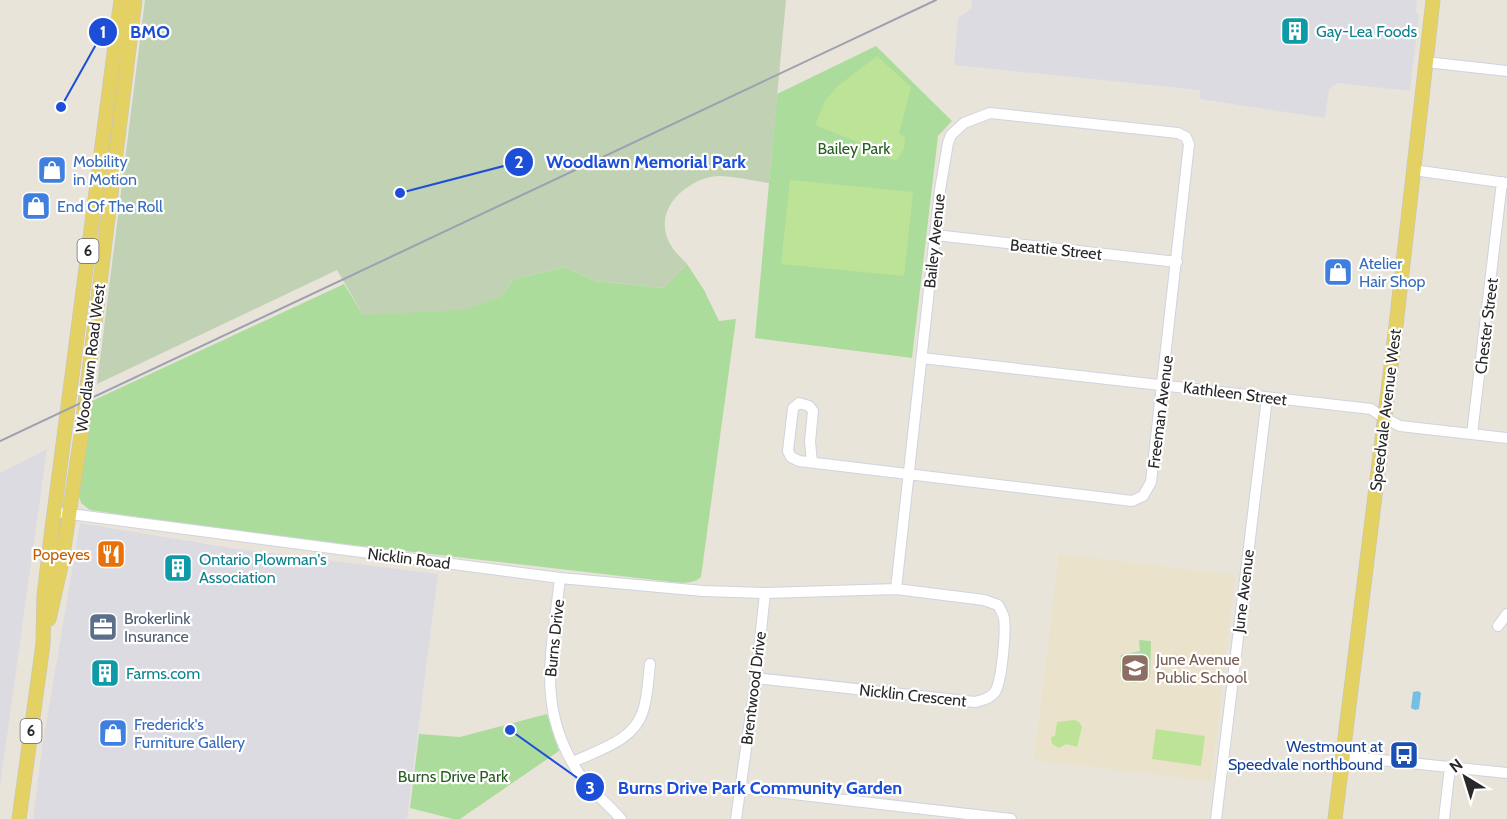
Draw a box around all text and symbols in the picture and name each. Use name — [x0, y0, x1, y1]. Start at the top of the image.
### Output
callout: BMO — [88, 14, 182, 50]
building icon: Gay-Lea Foods — [1279, 15, 1311, 47]
text: 1 — [100, 21, 106, 43]
text: BMO — [130, 21, 170, 43]
place label: Gay-Lea Foods — [1316, 22, 1417, 41]
park label: Bailey Park — [818, 139, 891, 158]
callout: Woodlawn Memorial Park — [504, 144, 758, 180]
text: 2 — [514, 151, 524, 173]
text: Woodlawn Memorial Park — [546, 151, 746, 173]
place label: Mobility in Motion — [73, 152, 137, 189]
shop icon: Mobility in Motion — [36, 154, 68, 186]
shop icon: End Of The Roll — [20, 190, 52, 222]
street label: Bailey Avenue — [920, 193, 949, 289]
place label: End Of The Roll — [57, 197, 163, 216]
street label: Beattie Street — [1009, 235, 1103, 264]
road number: 6 — [78, 239, 98, 263]
place label: Atelier Hair Shop — [1359, 254, 1426, 291]
shop icon: Atelier Hair Shop — [1322, 256, 1354, 288]
street label: Chester Street — [1471, 276, 1502, 375]
street label: Woodlawn Road West — [72, 282, 109, 433]
street label: Speedvale Avenue West — [1366, 327, 1405, 492]
street label: Freeman Avenue — [1144, 354, 1177, 470]
street label: Kathleen Street — [1182, 378, 1288, 409]
restaurant icon: Popeyes — [95, 538, 127, 570]
street label: Nicklin Road — [366, 544, 451, 573]
place label: Popeyes — [32, 545, 90, 564]
street label: June Avenue — [1229, 548, 1258, 635]
place label: Ontario Plowman's Association — [199, 550, 327, 587]
building icon: Ontario Plowman's Association — [162, 552, 194, 584]
street label: Burns Drive — [541, 598, 568, 678]
place label: Brokerlink Insurance — [124, 609, 191, 646]
office icon: Brokerlink Insurance — [87, 611, 119, 643]
street label: Brentwood Drive — [737, 630, 770, 746]
place label: June Avenue Public School — [1155, 650, 1247, 687]
school or university icon: June Avenue Public School — [1119, 652, 1151, 684]
building icon: Farms.com — [89, 657, 121, 689]
place label: Farms.com — [126, 664, 200, 683]
street label: Nicklin Crescent — [858, 680, 968, 711]
place label: Frederick's Furniture Gallery — [134, 715, 245, 752]
shop icon: Frederick's Furniture Gallery — [97, 717, 129, 749]
road number: 6 — [20, 719, 42, 743]
place label: Westmount at Speedvale northbound — [1228, 737, 1384, 774]
bus stop icon: Westmount at Speedvale northbound — [1388, 739, 1420, 771]
north arrow — [1435, 747, 1495, 807]
text: N — [1446, 755, 1466, 777]
park label: Burns Drive Park — [398, 767, 509, 786]
callout: Burns Drive Park Community Garden — [575, 769, 914, 805]
text: 3 — [585, 777, 595, 799]
text: Burns Drive Park Community Garden — [618, 777, 902, 799]

